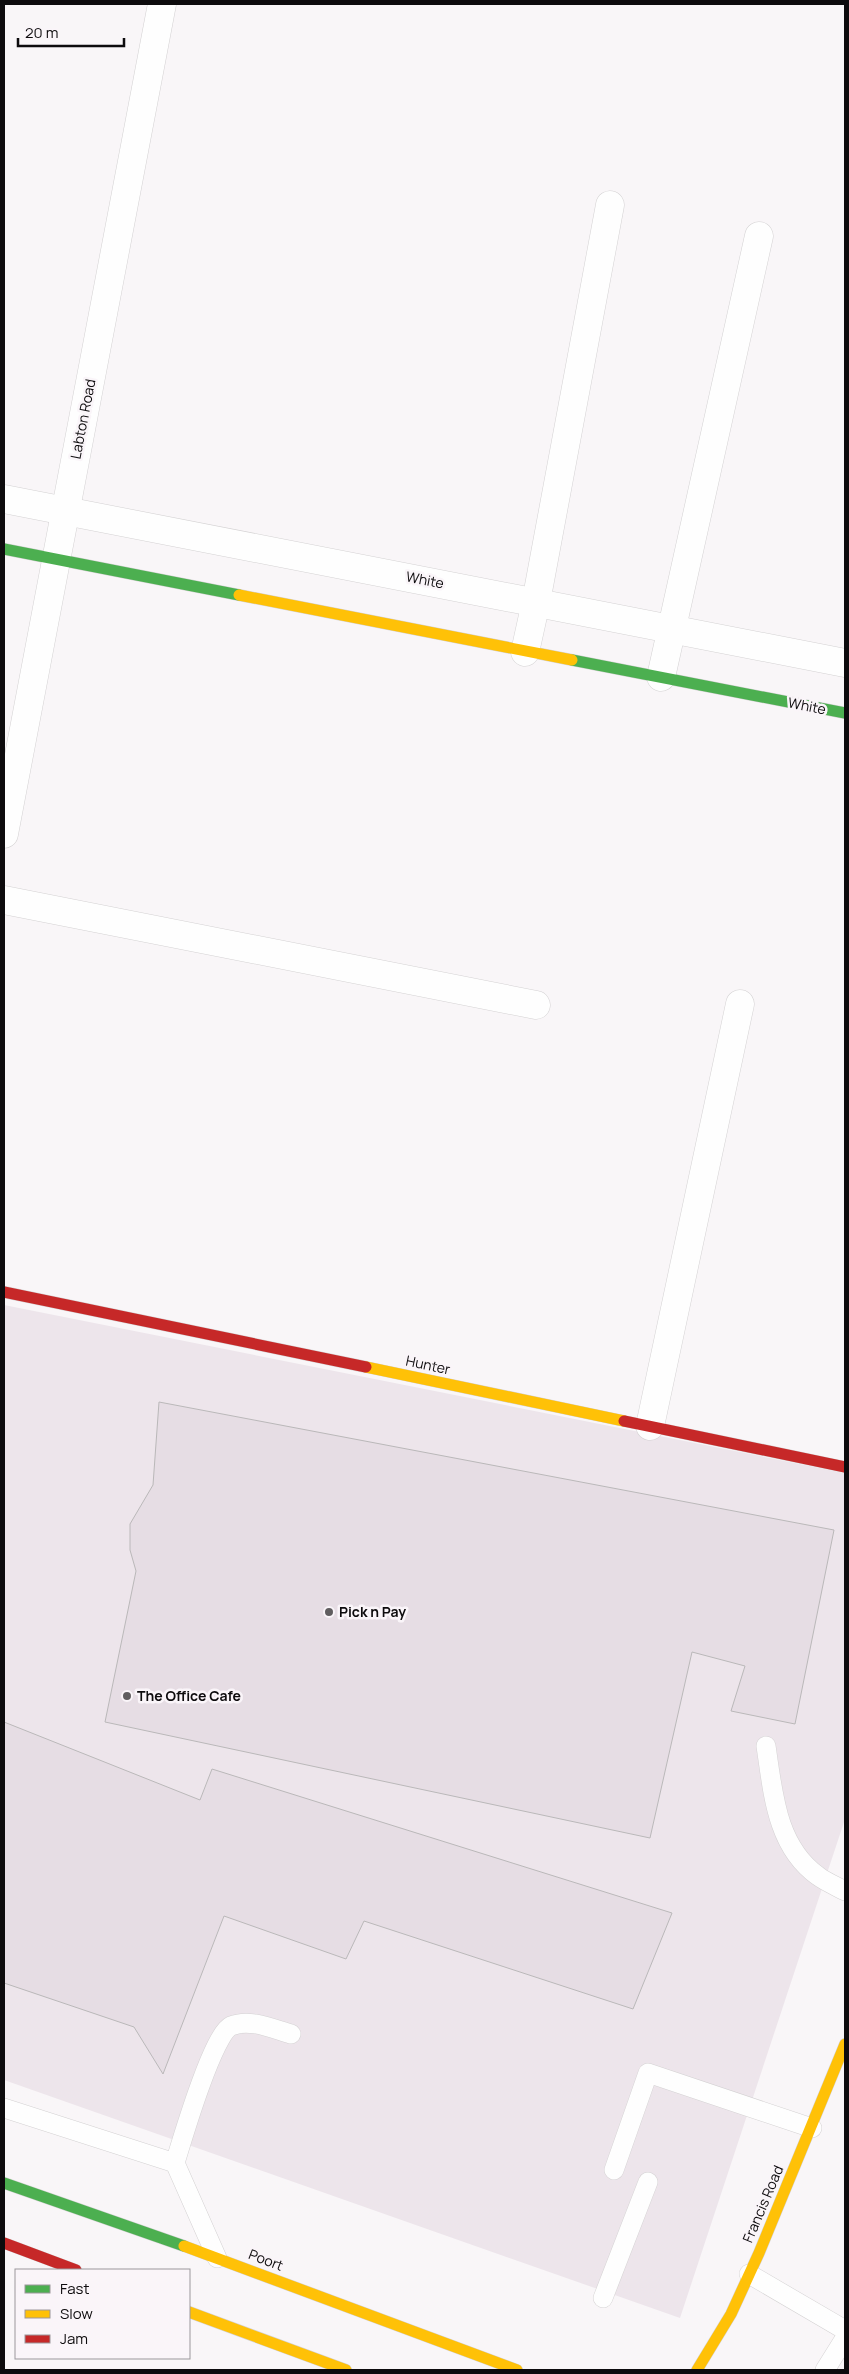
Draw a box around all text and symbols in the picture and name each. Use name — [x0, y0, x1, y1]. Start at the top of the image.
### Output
scale bar — [18, 15, 124, 47]
text: 20 m — [25, 22, 58, 43]
street label: Labton Road — [65, 377, 100, 461]
street label: White — [405, 567, 446, 592]
street label: White — [787, 693, 828, 718]
street label: Hunter — [404, 1351, 452, 1378]
place label: Pick n Pay — [339, 1602, 406, 1621]
marker: Pick n Pay — [323, 1606, 335, 1618]
place label: The Office Cafe — [137, 1686, 241, 1705]
marker: The Office Cafe — [121, 1690, 133, 1702]
street label: Francis Road — [738, 2162, 787, 2245]
street label: Poort — [246, 2244, 287, 2275]
legend — [15, 2269, 190, 2359]
text: Fast — [60, 2278, 89, 2299]
text: Slow — [60, 2303, 93, 2324]
text: Jam — [60, 2328, 88, 2349]

